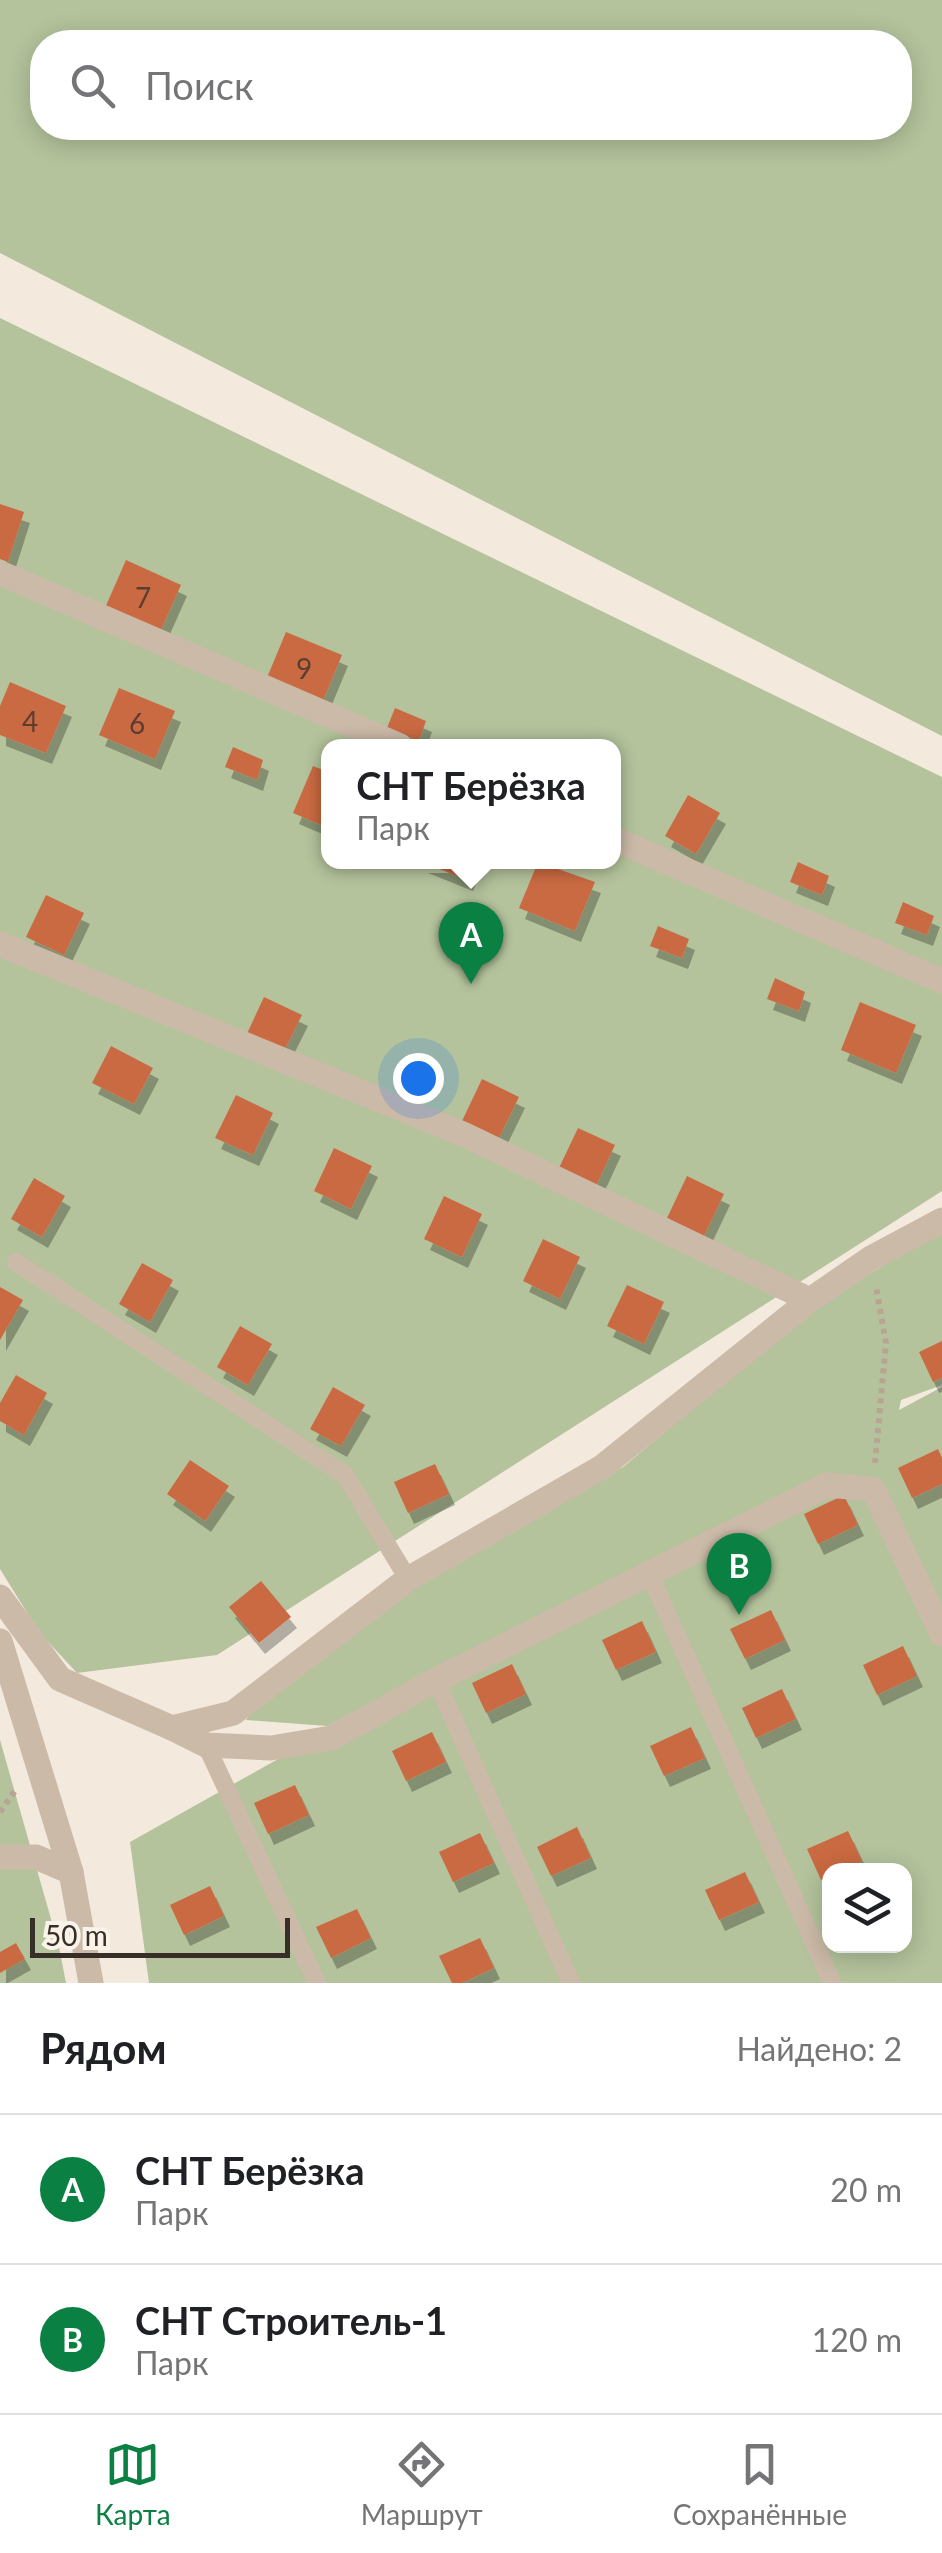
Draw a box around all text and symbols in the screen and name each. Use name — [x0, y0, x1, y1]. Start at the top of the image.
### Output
search box — [30, 30, 912, 140]
icon: search — [65, 58, 120, 113]
text: Поиск — [145, 62, 254, 108]
house number: 7 — [135, 580, 151, 614]
house number: 9 — [296, 651, 312, 685]
house number: 4 — [22, 704, 38, 738]
house number: 6 — [129, 706, 145, 740]
popup — [321, 739, 621, 869]
text: СНТ Берёзка — [356, 762, 586, 808]
text: Парк — [356, 808, 430, 847]
pin: A — [438, 902, 504, 984]
your location — [393, 1053, 444, 1104]
pin: B — [706, 1532, 772, 1615]
map controls — [822, 1863, 912, 1953]
button: layers — [822, 1863, 912, 1953]
scale bar — [30, 1913, 290, 1958]
text: 50 m — [45, 1918, 108, 1952]
text: Рядом — [40, 2023, 167, 2073]
text: Найдено: 2 — [736, 2029, 902, 2068]
text: СНТ Берёзка — [135, 2147, 365, 2193]
text: A — [61, 2170, 84, 2209]
text: 20 m — [830, 2170, 902, 2209]
text: Парк — [135, 2193, 208, 2232]
text: СНТ Строитель-1 — [135, 2297, 447, 2343]
text: B — [62, 2320, 83, 2359]
text: 120 m — [812, 2320, 902, 2359]
text: Парк — [135, 2343, 208, 2382]
tab: Карта — [95, 2437, 171, 2531]
tab: Маршрут — [361, 2437, 483, 2531]
tab: Сохранённые — [673, 2437, 847, 2531]

